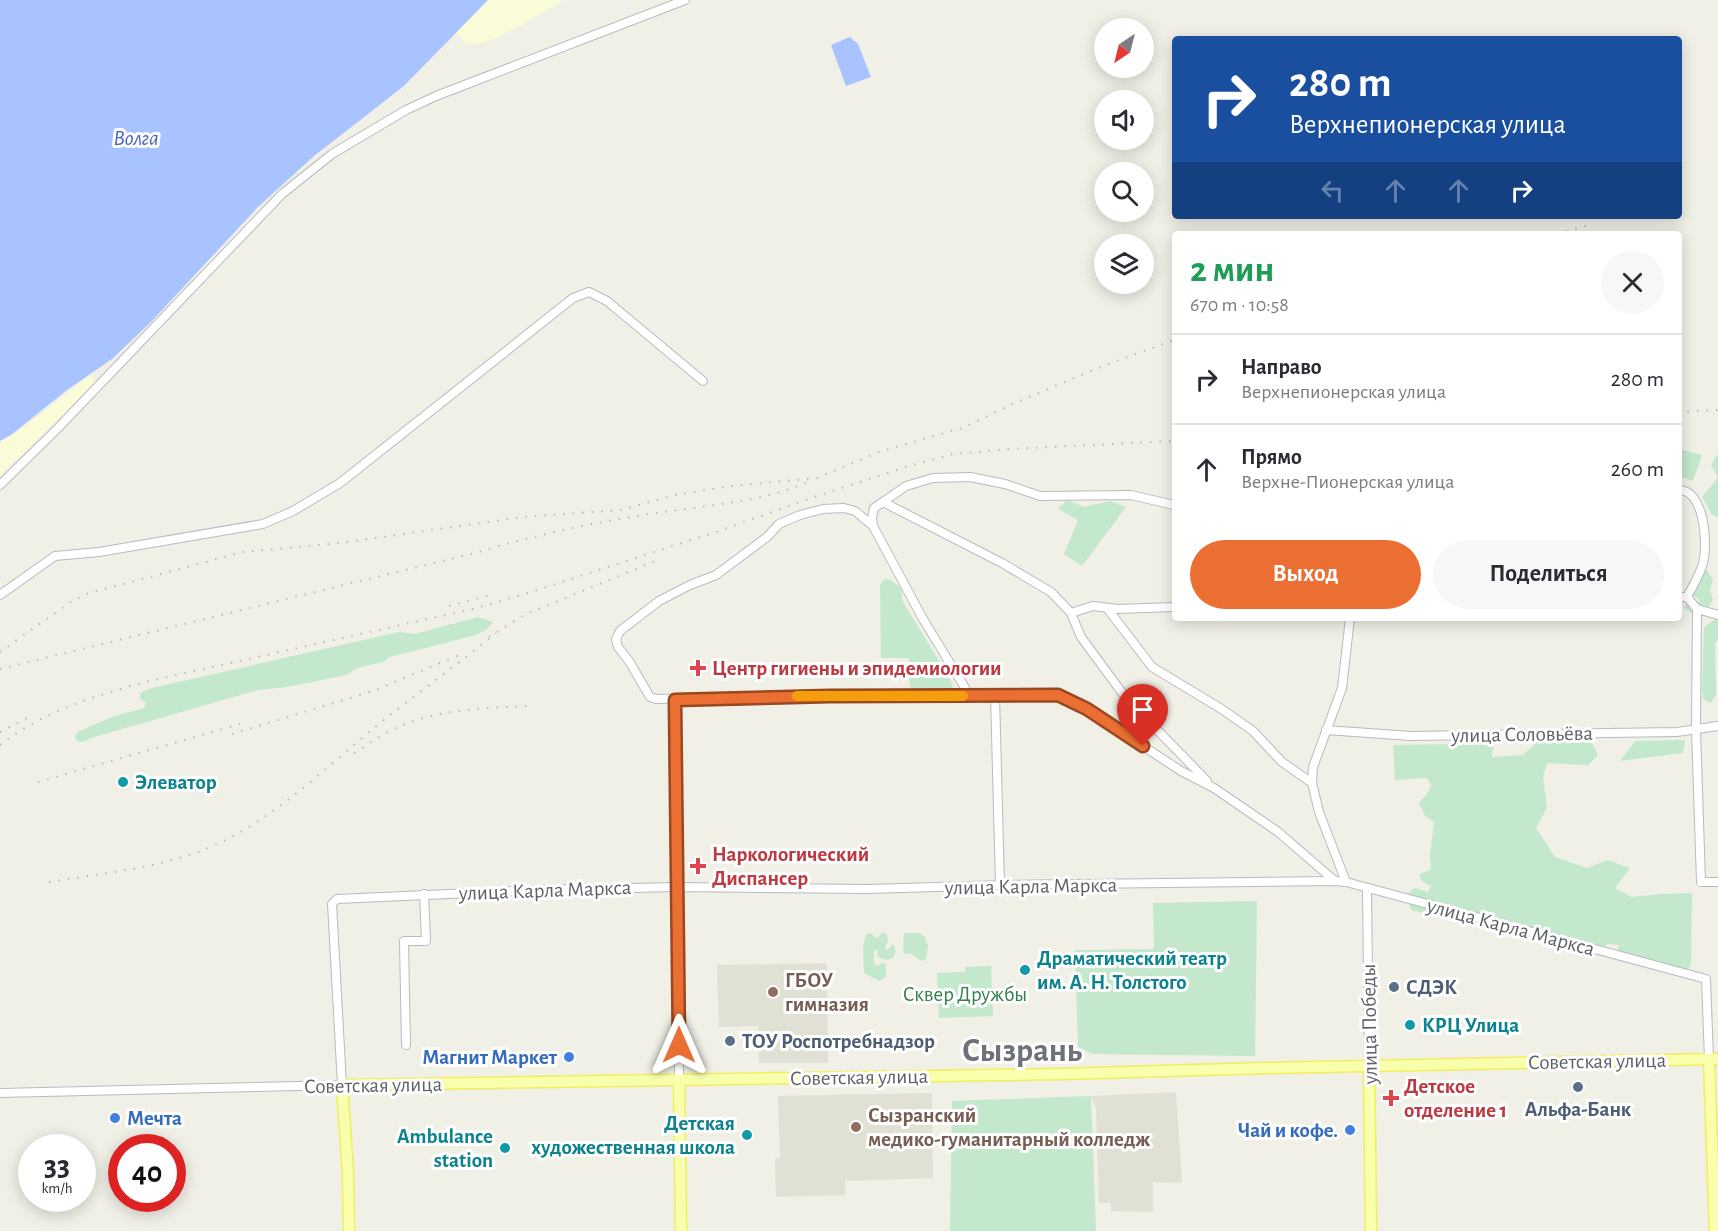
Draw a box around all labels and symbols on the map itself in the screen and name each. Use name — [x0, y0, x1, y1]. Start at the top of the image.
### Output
north arrow — [1094, 18, 1154, 78]
water label: Волга — [113, 127, 159, 149]
place label: Центр гигиены и эпидемиологии — [712, 658, 1002, 679]
marker: Центр гигиены и эпидемиологии — [689, 659, 707, 677]
pin — [1117, 684, 1168, 746]
street label: улица Соловьёва — [1450, 723, 1594, 746]
place label: Элеватор — [135, 772, 217, 793]
marker: Элеватор — [116, 775, 130, 789]
place label: Наркологический Диспансер — [712, 844, 869, 889]
marker: Наркологический Диспансер — [689, 857, 707, 875]
street label: улица Карла Маркса — [944, 874, 1118, 899]
street label: улица Карла Маркса — [457, 877, 632, 904]
street label: улица Карла Маркса — [1424, 895, 1597, 960]
place label: Драматический театр им. А. Н. Толстого — [1037, 948, 1227, 993]
marker: Драматический театр им. А. Н. Толстого — [1018, 963, 1032, 977]
street label: улица Победы — [1358, 964, 1381, 1085]
place label: ГБОУ гимназия — [785, 970, 869, 1015]
place label: СДЭК — [1406, 977, 1457, 998]
marker: СДЭК — [1387, 980, 1401, 994]
park label: Сквер Дружбы — [903, 984, 1027, 1005]
marker: ГБОУ гимназия — [766, 985, 780, 999]
position arrow — [647, 1013, 711, 1077]
place label: КРЦ Улица — [1422, 1015, 1519, 1036]
marker: КРЦ Улица — [1403, 1018, 1417, 1032]
place label: ТОУ Роспотребнадзор — [742, 1031, 935, 1052]
marker: ТОУ Роспотребнадзор — [723, 1034, 737, 1048]
district label: Сызрань — [962, 1035, 1083, 1068]
place label: Магнит Маркет — [422, 1047, 558, 1068]
marker: Магнит Маркет — [562, 1050, 576, 1064]
street label: Советская улица — [1528, 1050, 1667, 1073]
street label: Советская улица — [790, 1066, 929, 1089]
street label: Советская улица — [304, 1074, 443, 1097]
place label: Детское отделение 1 — [1404, 1076, 1507, 1121]
marker: Альфа-Банк — [1571, 1080, 1585, 1094]
marker: Детское отделение 1 — [1382, 1089, 1400, 1107]
place label: Альфа-Банк — [1525, 1099, 1632, 1120]
place label: Сызранский медико-гуманитарный колледж — [868, 1105, 1150, 1150]
place label: Мечта — [127, 1108, 182, 1129]
marker: Мечта — [108, 1111, 122, 1125]
place label: Детская художественная школа — [531, 1113, 735, 1158]
marker: Сызранский медико-гуманитарный колледж — [849, 1120, 863, 1134]
place label: Чай и кофе. — [1238, 1120, 1338, 1141]
marker: Чай и кофе. — [1343, 1123, 1357, 1137]
place label: Ambulance station — [397, 1126, 493, 1171]
marker: Детская художественная школа — [740, 1128, 754, 1142]
speed limit sign: 40 — [108, 1134, 186, 1212]
marker: Ambulance station — [498, 1141, 512, 1155]

